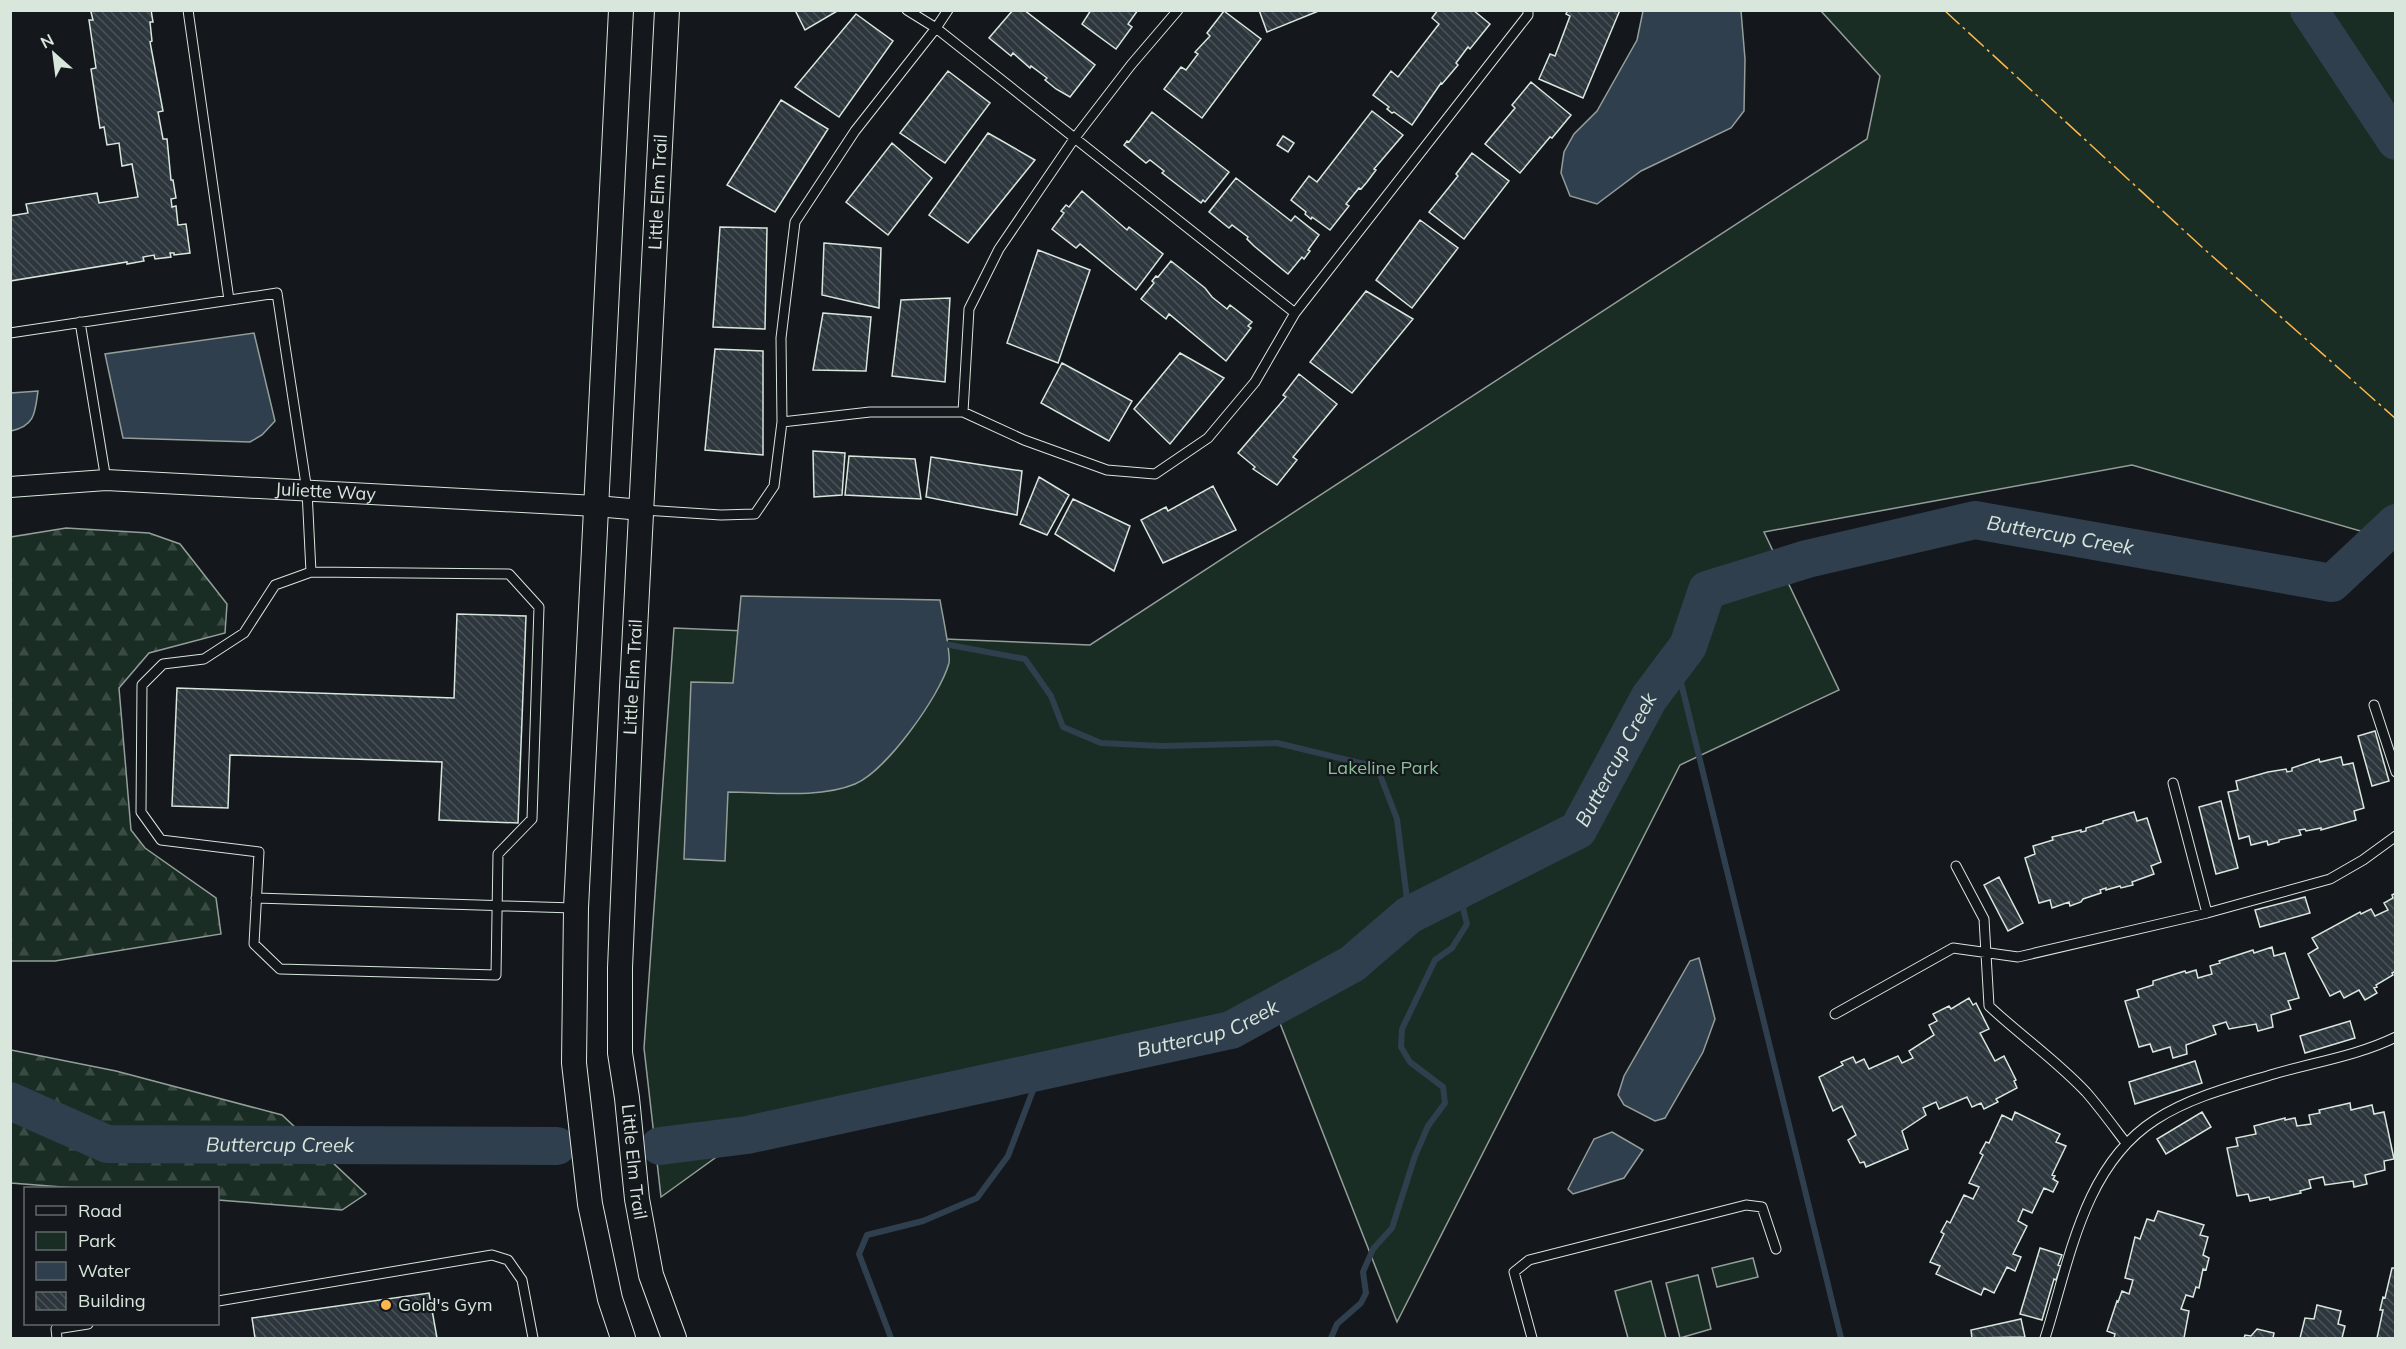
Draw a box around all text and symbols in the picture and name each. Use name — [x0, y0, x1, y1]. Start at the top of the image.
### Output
north arrow — [24, 24, 84, 84]
text: N — [37, 29, 57, 52]
street label: Little Elm Trail — [643, 133, 672, 250]
street label: Juliette Way — [275, 477, 377, 505]
water label: Buttercup Creek — [1985, 509, 2136, 560]
street label: Little Elm Trail — [618, 618, 647, 735]
water label: Buttercup Creek — [1569, 688, 1662, 831]
park label: Lakeline Park — [1328, 756, 1439, 779]
water label: Buttercup Creek — [1134, 993, 1283, 1062]
street label: Little Elm Trail — [617, 1103, 653, 1221]
water label: Buttercup Creek — [206, 1131, 355, 1157]
legend — [24, 1187, 219, 1325]
text: Road — [78, 1199, 122, 1222]
text: Park — [78, 1229, 117, 1252]
text: Water — [78, 1259, 131, 1282]
text: Building — [78, 1289, 146, 1312]
place label: Gold's Gym — [398, 1293, 493, 1316]
marker: Gold's Gym — [379, 1298, 393, 1312]

